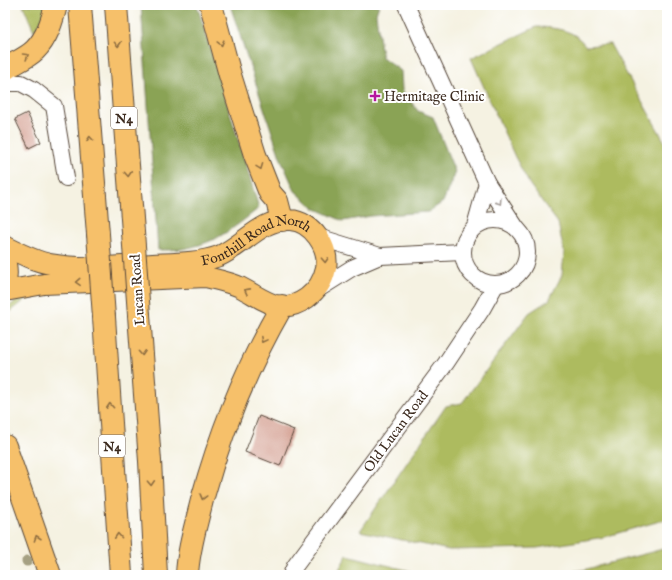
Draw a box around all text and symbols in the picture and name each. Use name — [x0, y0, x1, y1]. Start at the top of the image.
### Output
one-way arrow — [216, 39, 225, 46]
one-way arrow — [114, 41, 123, 47]
one-way arrow — [21, 54, 28, 61]
place label: Hermitage Clinic — [384, 88, 485, 106]
marker: Hermitage Clinic — [369, 90, 381, 102]
road number: N4 — [111, 107, 137, 129]
one-way arrow — [86, 136, 95, 142]
one-way arrow — [255, 163, 264, 170]
one-way arrow — [124, 171, 133, 177]
one-way arrow — [494, 198, 502, 205]
street label: Fonthill Road North — [200, 212, 315, 270]
street label: Lucan Road — [126, 253, 149, 326]
one-way arrow — [321, 257, 330, 264]
one-way arrow — [75, 278, 81, 286]
one-way arrow — [244, 288, 251, 296]
one-way arrow — [260, 336, 267, 343]
one-way arrow — [137, 350, 146, 356]
street label: Old Lucan Road — [360, 387, 433, 476]
one-way arrow — [105, 403, 114, 409]
road number: N4 — [99, 435, 125, 457]
one-way arrow — [147, 480, 155, 486]
one-way arrow — [199, 493, 208, 500]
one-way arrow — [114, 533, 122, 539]
one-way arrow — [34, 535, 42, 542]

